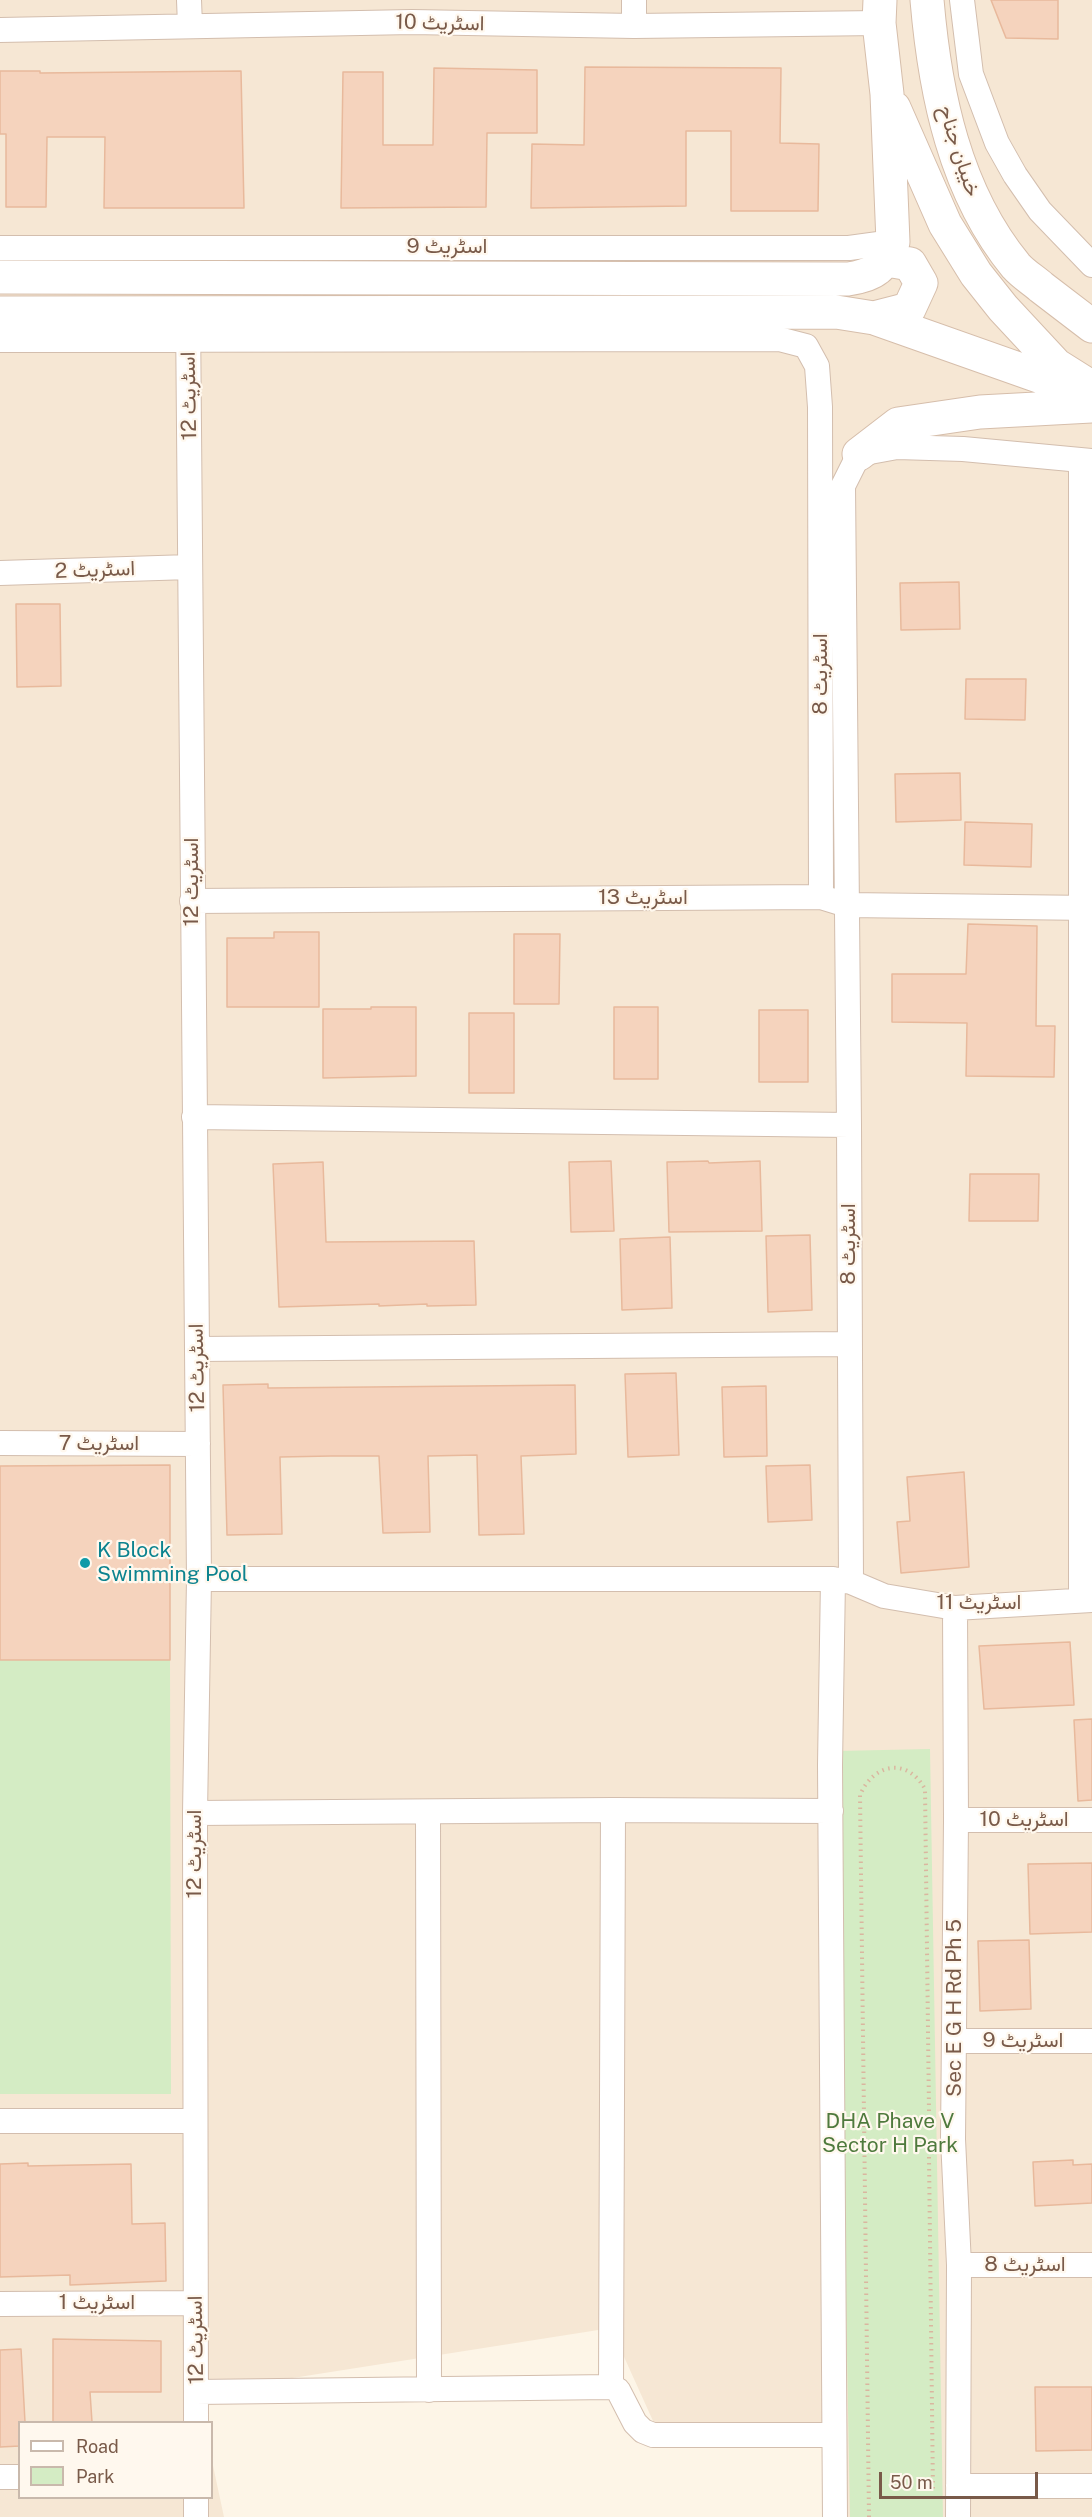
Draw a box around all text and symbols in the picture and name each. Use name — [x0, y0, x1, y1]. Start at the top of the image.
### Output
street label: اسٹریٹ 10 — [395, 10, 485, 36]
street label: خیبان جناح — [932, 102, 986, 200]
street label: اسٹریٹ 9 — [407, 234, 487, 260]
street label: اسٹریٹ 12 — [176, 351, 202, 441]
street label: اسٹریٹ 2 — [54, 556, 136, 584]
street label: اسٹریٹ 8 — [808, 633, 834, 715]
street label: اسٹریٹ 12 — [179, 838, 205, 926]
street label: اسٹریٹ 13 — [598, 885, 688, 911]
street label: اسٹریٹ 8 — [836, 1203, 862, 1285]
street label: اسٹریٹ 12 — [184, 1323, 210, 1413]
street label: اسٹریٹ 7 — [59, 1431, 139, 1457]
place label: K Block Swimming Pool — [97, 1538, 248, 1588]
marker: K Block Swimming Pool — [78, 1556, 92, 1570]
street label: اسٹریٹ 11 — [937, 1590, 1021, 1616]
street label: اسٹریٹ 10 — [979, 1807, 1069, 1833]
street label: اسٹریٹ 12 — [182, 1810, 208, 1898]
street label: Sec E G H Rd Ph 5 — [942, 1919, 968, 2097]
street label: اسٹریٹ 9 — [983, 2028, 1063, 2054]
park label: DHA Phave V Sector H Park — [822, 2109, 958, 2159]
street label: اسٹریٹ 8 — [984, 2252, 1066, 2278]
street label: اسٹریٹ 1 — [59, 2290, 135, 2316]
street label: اسٹریٹ 12 — [183, 2295, 209, 2385]
legend — [18, 2421, 213, 2499]
text: Road — [76, 2436, 119, 2457]
scale bar — [882, 2460, 1041, 2498]
text: Park — [76, 2466, 114, 2487]
text: 50 m — [890, 2472, 933, 2493]

